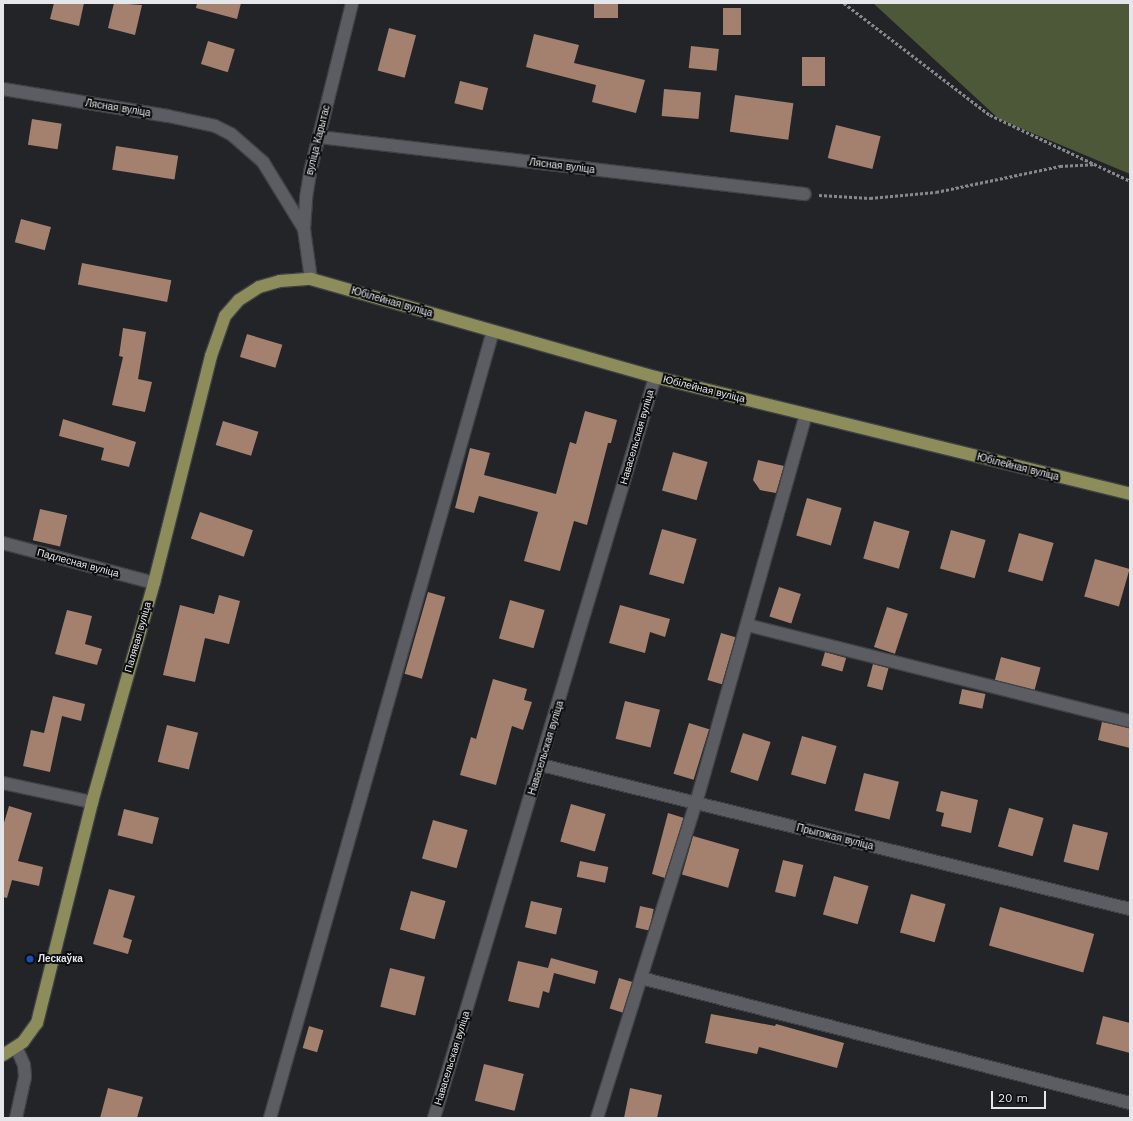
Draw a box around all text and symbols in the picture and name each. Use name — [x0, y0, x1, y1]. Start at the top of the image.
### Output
street label: Лясная вуліца — [84, 97, 152, 119]
street label: вуліца Карытас — [303, 104, 333, 176]
street label: Лясная вуліца — [528, 156, 596, 176]
street label: Юбілейная вуліца — [350, 285, 434, 319]
street label: Юбілейная вуліца — [662, 373, 746, 405]
street label: Навасельская вуліца — [618, 388, 656, 486]
street label: Юбілейная вуліца — [976, 451, 1060, 483]
street label: Падлесная вуліца — [36, 546, 120, 580]
street label: Палявая вуліца — [122, 600, 154, 674]
street label: Навасельская вуліца — [526, 699, 566, 797]
street label: Прыгожая вуліца — [795, 822, 875, 852]
place label: Лескаўка — [38, 953, 83, 965]
marker: Лескаўка — [25, 954, 35, 964]
street label: Навасельская вуліца — [432, 1009, 472, 1107]
scale bar — [993, 1083, 1048, 1109]
text: 20 m — [998, 1091, 1028, 1105]

